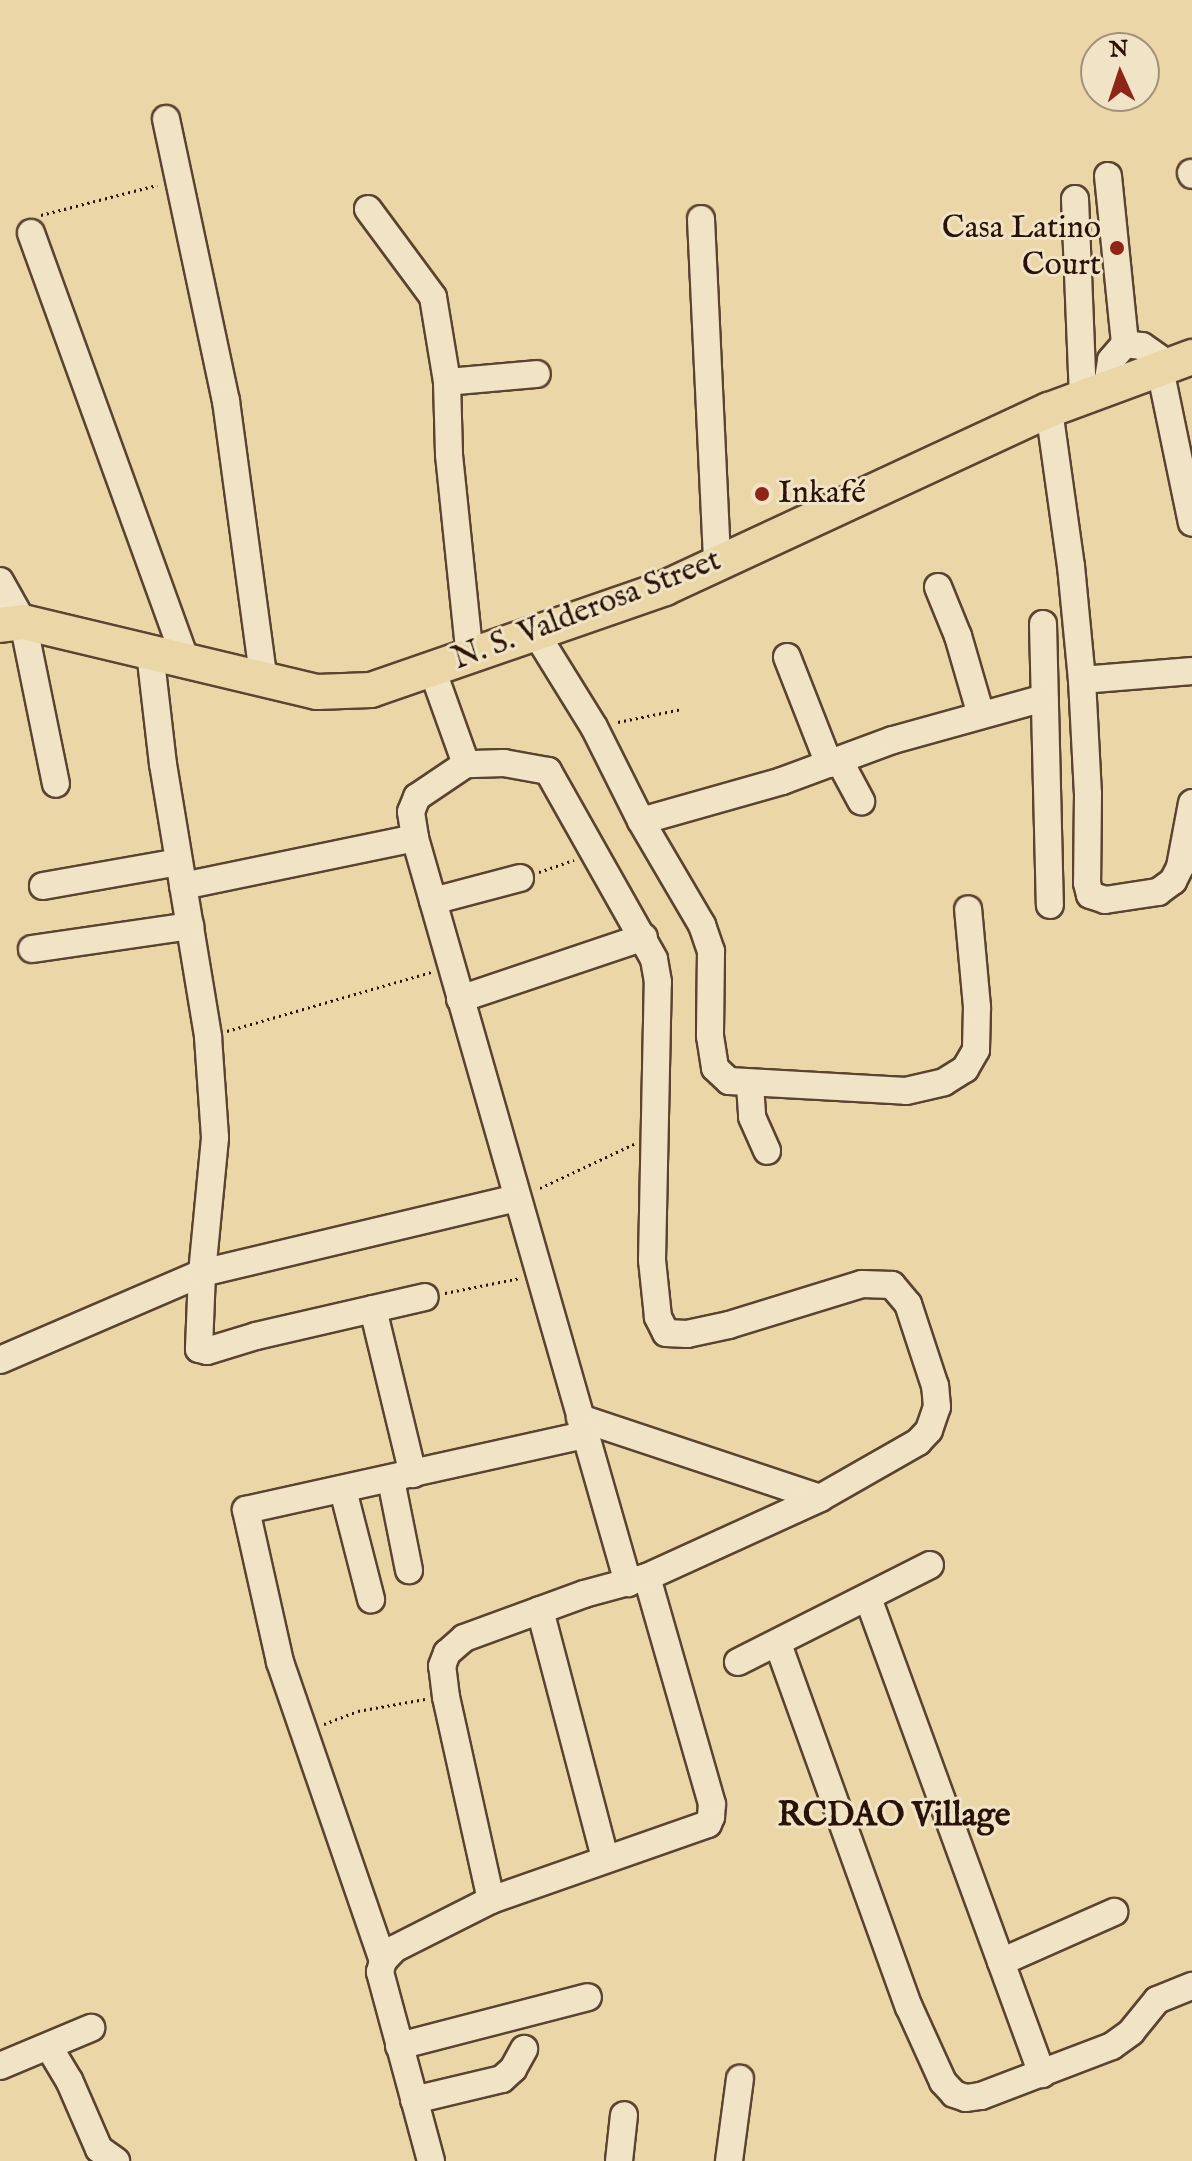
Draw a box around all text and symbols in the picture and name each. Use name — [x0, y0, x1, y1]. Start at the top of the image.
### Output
north arrow — [1080, 32, 1160, 112]
text: N — [1109, 36, 1129, 65]
place label: Casa Latino Court — [942, 211, 1101, 286]
marker: Casa Latino Court — [1108, 239, 1126, 257]
place label: Inkafé — [778, 475, 866, 513]
marker: Inkafé — [753, 485, 771, 503]
street label: N. S. Valderosa Street — [447, 542, 727, 680]
district label: RCDAO Village — [778, 1796, 1010, 1836]

